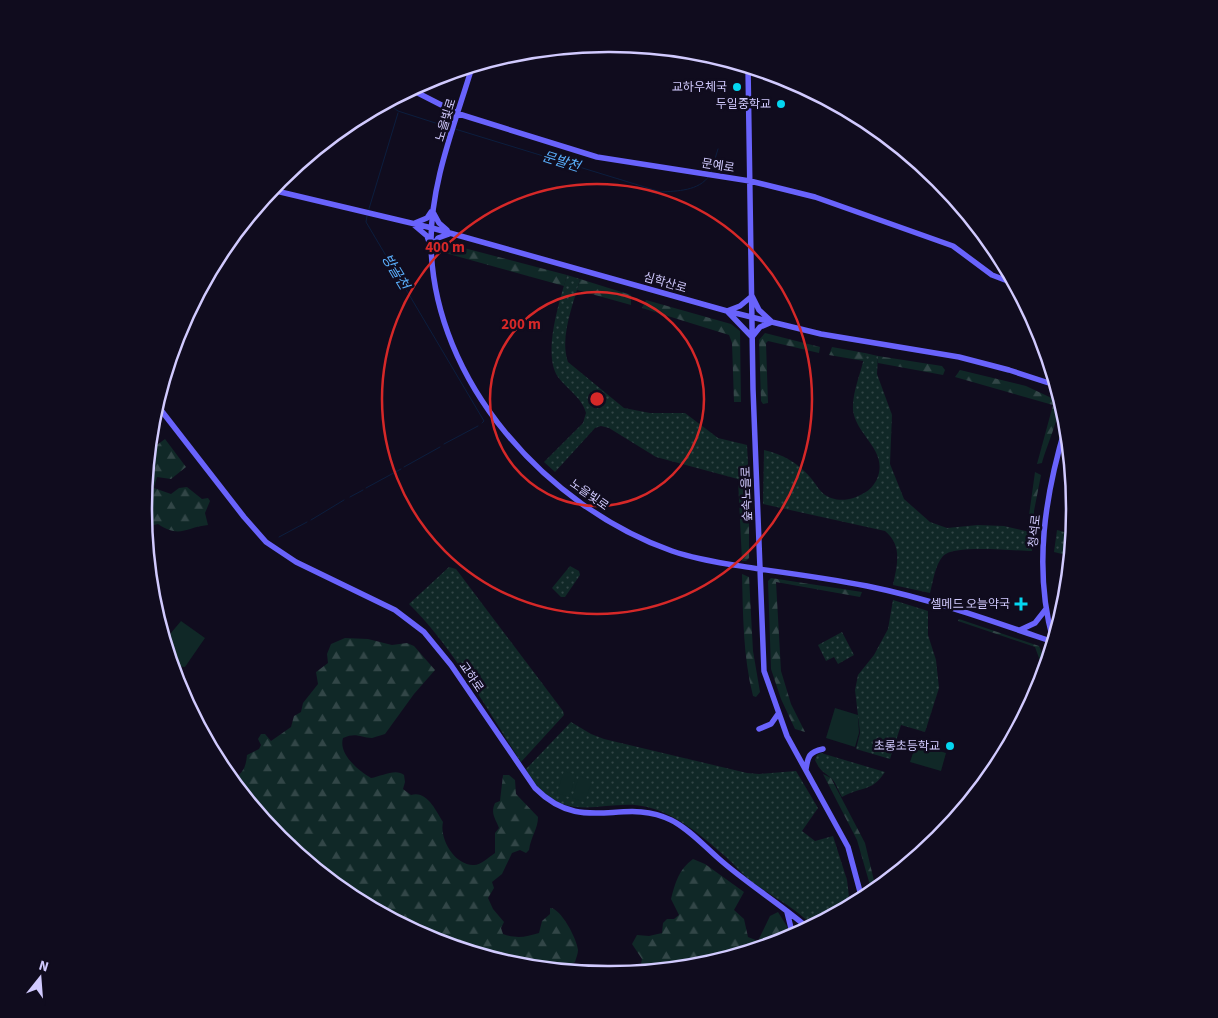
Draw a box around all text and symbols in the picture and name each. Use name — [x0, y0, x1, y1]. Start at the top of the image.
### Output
place label: 교하우체국 — [672, 79, 727, 96]
marker: 교하우체국 — [731, 81, 743, 93]
street label: 노을빛로 — [431, 96, 461, 144]
place label: 두일중학교 — [716, 96, 771, 113]
marker: 두일중학교 — [775, 98, 787, 110]
water label: 문발천 — [540, 147, 583, 178]
street label: 문예로 — [700, 155, 736, 177]
text: 400 m — [425, 237, 465, 258]
water label: 방골천 — [376, 250, 414, 295]
street label: 심학산로 — [641, 269, 689, 297]
text: 200 m — [501, 314, 541, 335]
centre of rings — [588, 390, 606, 408]
street label: 숲속노을로 — [738, 466, 756, 522]
street label: 노을빛로 — [566, 475, 612, 515]
street label: 청석로 — [1025, 514, 1045, 548]
place label: 셀메드 오늘약국 — [930, 596, 1010, 613]
marker: 셀메드 오늘약국 — [1014, 597, 1028, 611]
street label: 교하로 — [455, 659, 487, 695]
place label: 초롱초등학교 — [874, 738, 940, 755]
marker: 초롱초등학교 — [944, 740, 956, 752]
north arrow — [15, 953, 65, 1003]
text: N — [36, 956, 51, 977]

